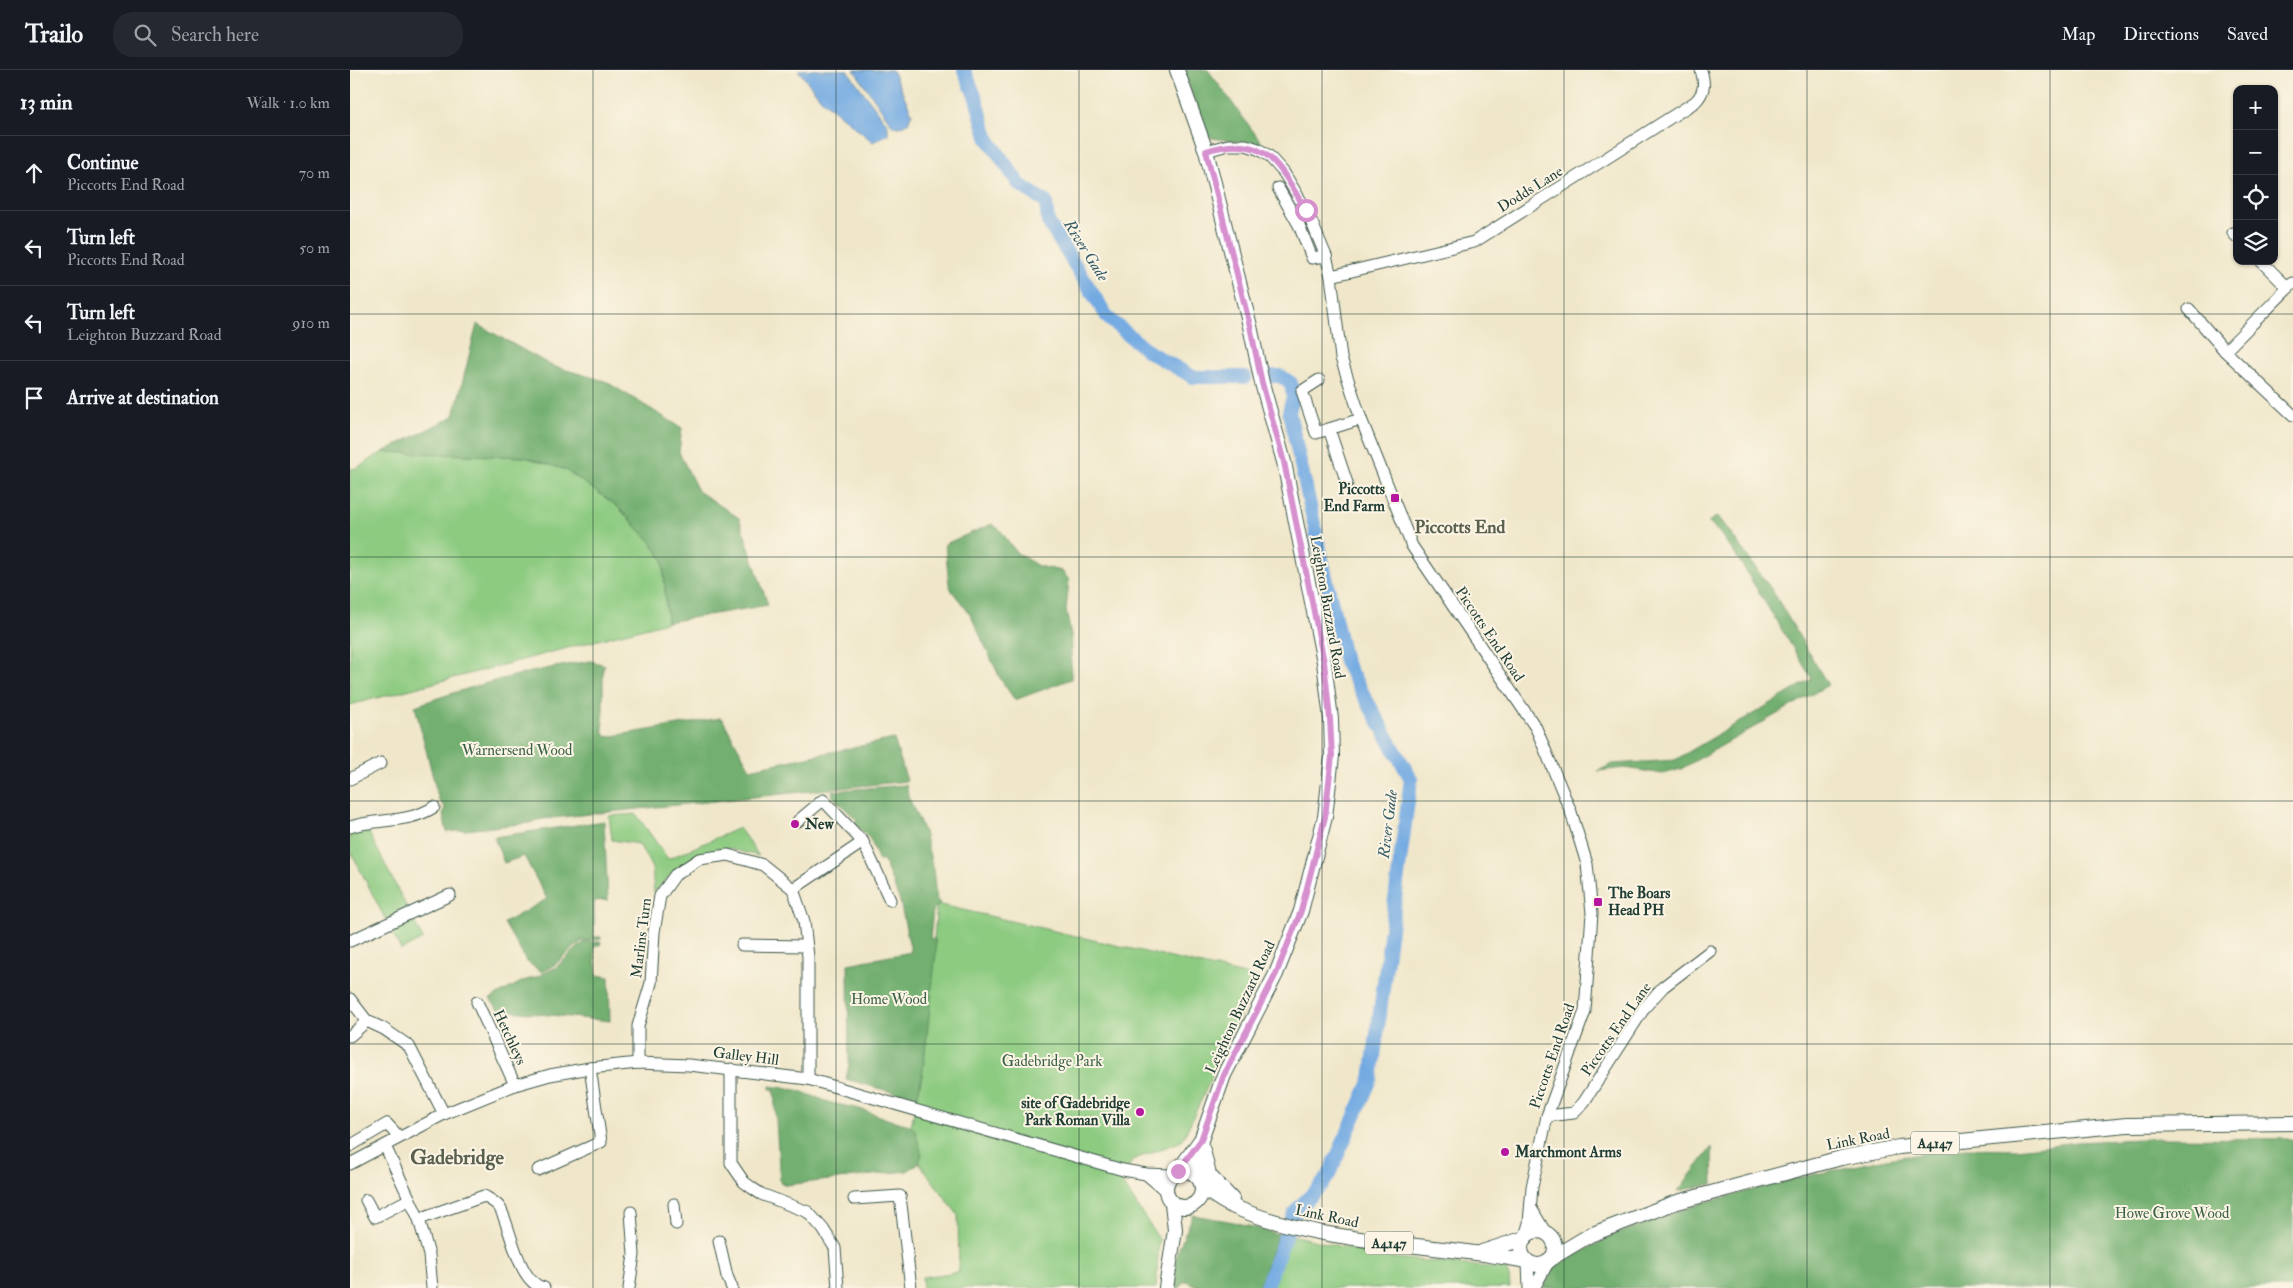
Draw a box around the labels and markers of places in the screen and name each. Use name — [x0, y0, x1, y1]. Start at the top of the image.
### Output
place label: Piccotts End Farm — [1324, 480, 1385, 516]
marker: Piccotts End Farm — [1389, 492, 1401, 504]
place label: New — [804, 815, 834, 834]
marker: New — [789, 818, 801, 830]
place label: The Boars Head PH — [1607, 884, 1670, 920]
marker: The Boars Head PH — [1592, 896, 1604, 908]
place label: site of Gadebridge Park Roman Villa — [1021, 1094, 1131, 1130]
marker: site of Gadebridge Park Roman Villa — [1134, 1106, 1146, 1118]
place label: Marchmont Arms — [1514, 1143, 1621, 1162]
marker: Marchmont Arms — [1499, 1146, 1511, 1158]

